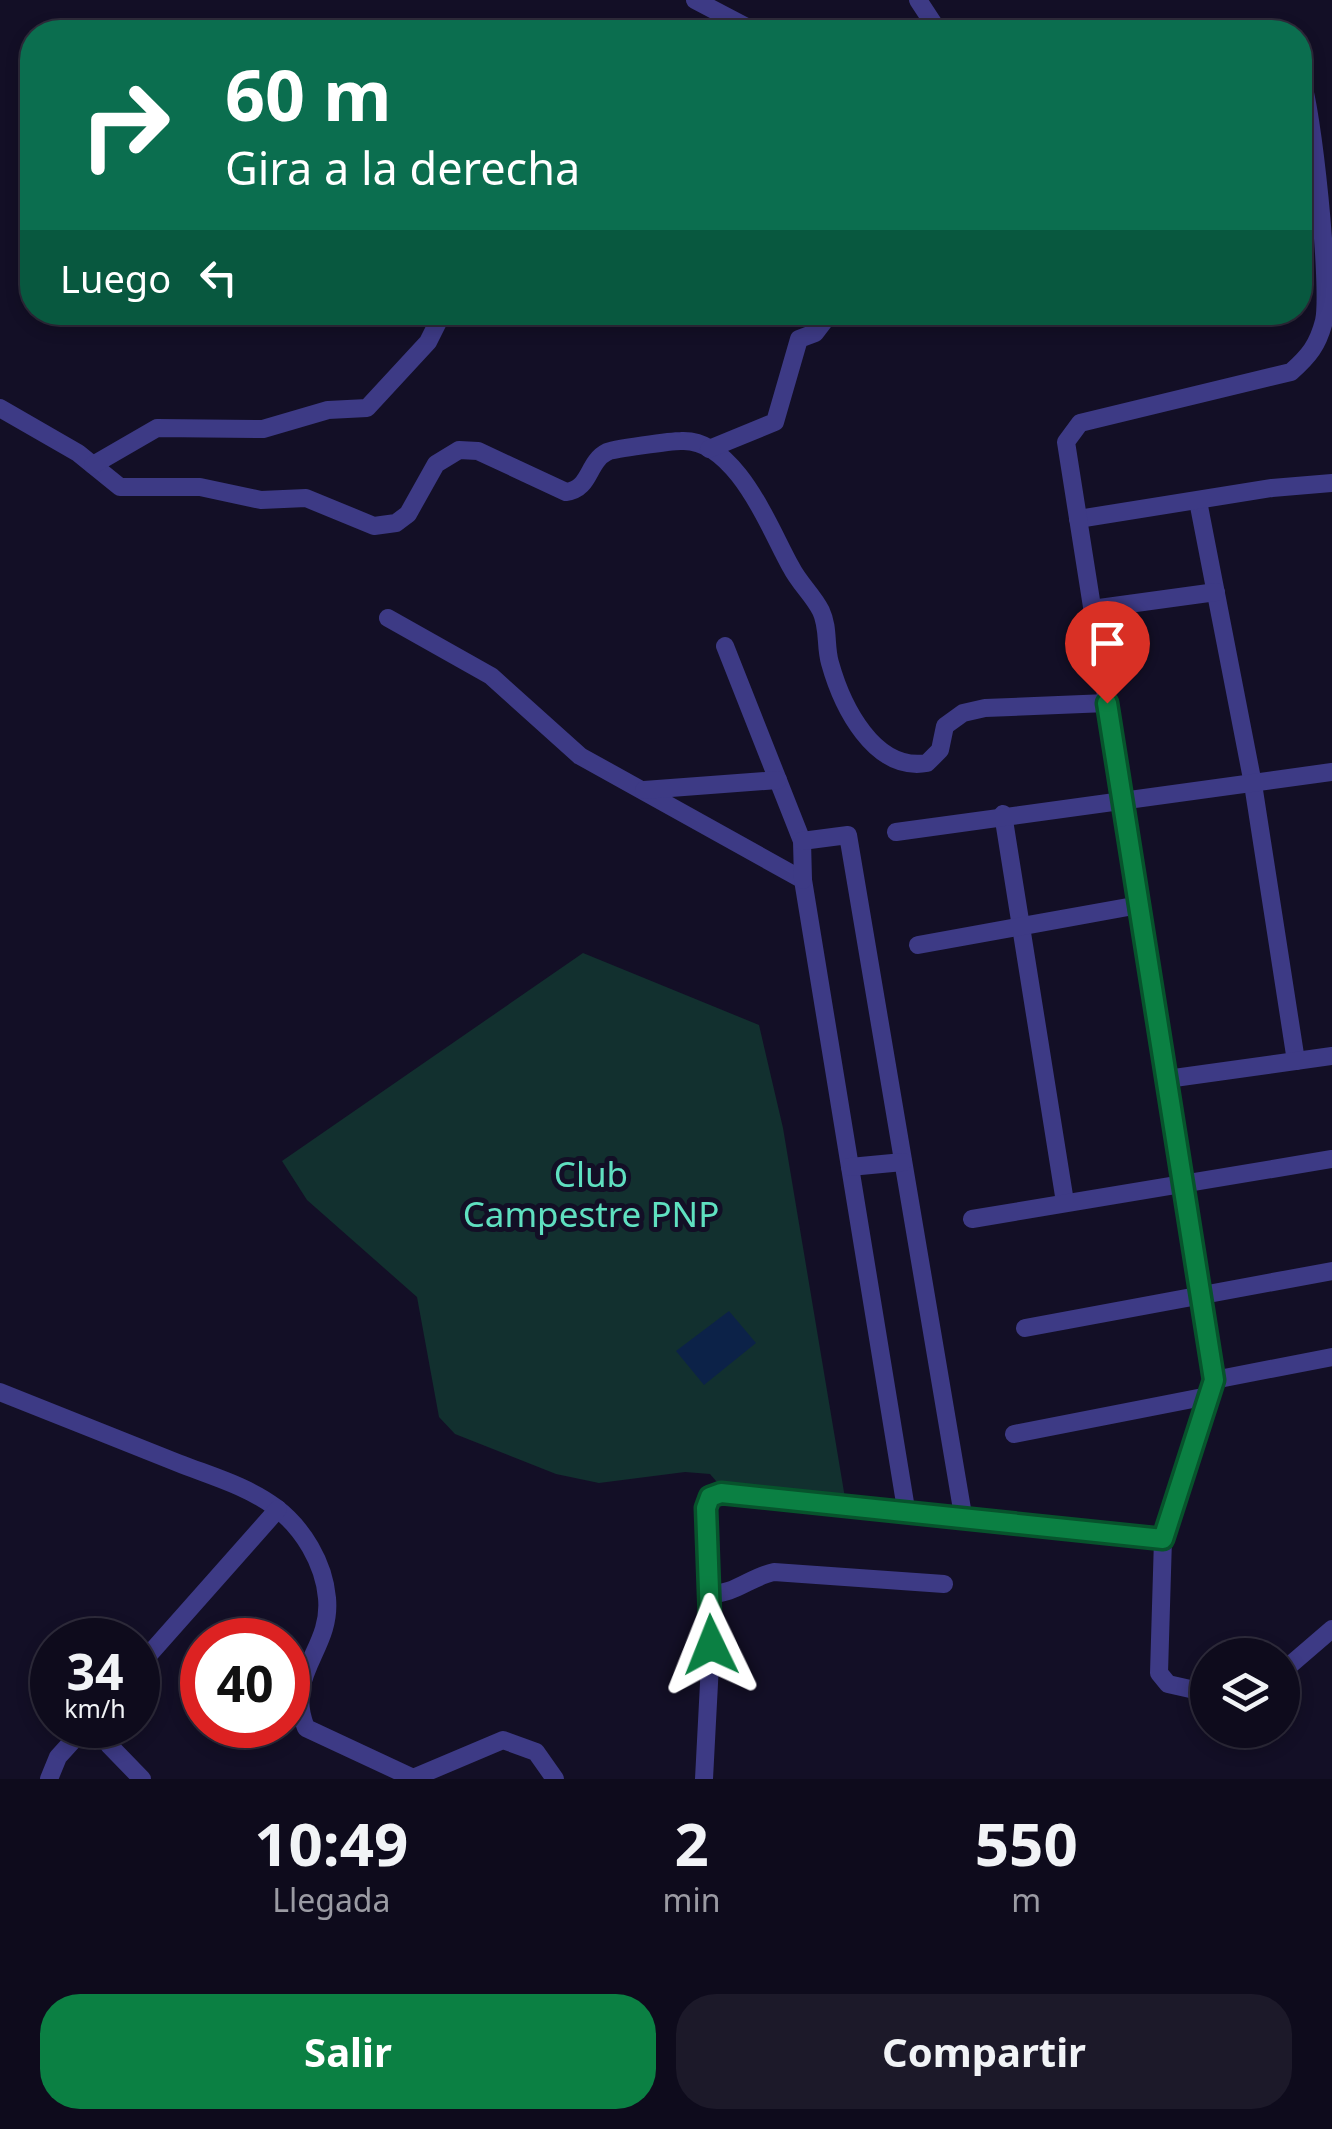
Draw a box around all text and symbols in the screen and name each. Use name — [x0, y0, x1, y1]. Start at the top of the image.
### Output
text: 60 m — [225, 46, 392, 142]
icon: right — [60, 60, 190, 190]
text: Gira a la derecha — [225, 137, 580, 198]
icon: left — [191, 250, 246, 305]
text: Luego — [60, 252, 171, 304]
pin — [1065, 601, 1150, 704]
icon: arrive — [1080, 616, 1135, 671]
park label: Club Campestre PNP — [463, 1150, 719, 1237]
position arrow — [659, 1593, 763, 1697]
speed limit sign: 40 — [180, 1618, 310, 1748]
text: 34 — [66, 1637, 124, 1705]
map controls — [1190, 1638, 1300, 1748]
button: layers — [1190, 1638, 1300, 1748]
text: km/h — [64, 1691, 126, 1725]
text: 10:49 — [254, 1802, 408, 1884]
text: 2 — [674, 1802, 709, 1884]
text: 550 — [975, 1802, 1078, 1884]
text: Llegada — [272, 1878, 390, 1921]
text: min — [663, 1878, 721, 1921]
text: m — [1011, 1878, 1041, 1921]
button: Salir — [40, 1994, 656, 2109]
button: Compartir — [676, 1994, 1292, 2109]

